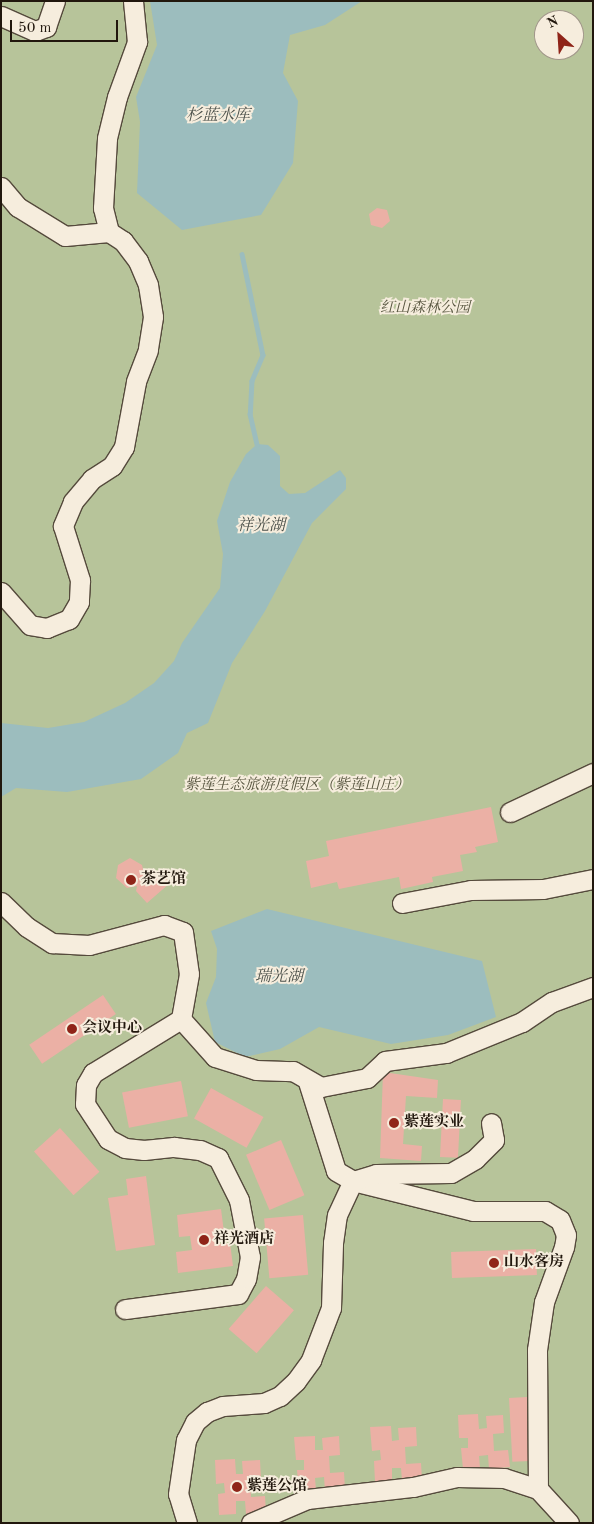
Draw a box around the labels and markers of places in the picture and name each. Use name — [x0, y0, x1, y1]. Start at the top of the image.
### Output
place label: 茶艺馆 — [141, 871, 186, 889]
marker: 茶艺馆 — [125, 874, 137, 886]
place label: 会议中心 — [82, 1020, 142, 1038]
marker: 会议中心 — [66, 1023, 78, 1035]
place label: 紫莲实业 — [404, 1114, 464, 1132]
marker: 紫莲实业 — [388, 1117, 400, 1129]
place label: 祥光酒店 — [214, 1231, 274, 1249]
marker: 祥光酒店 — [198, 1234, 210, 1246]
place label: 山水客房 — [504, 1254, 564, 1272]
marker: 山水客房 — [488, 1257, 500, 1269]
place label: 紫莲公馆 — [247, 1478, 307, 1496]
marker: 紫莲公馆 — [231, 1481, 243, 1493]

